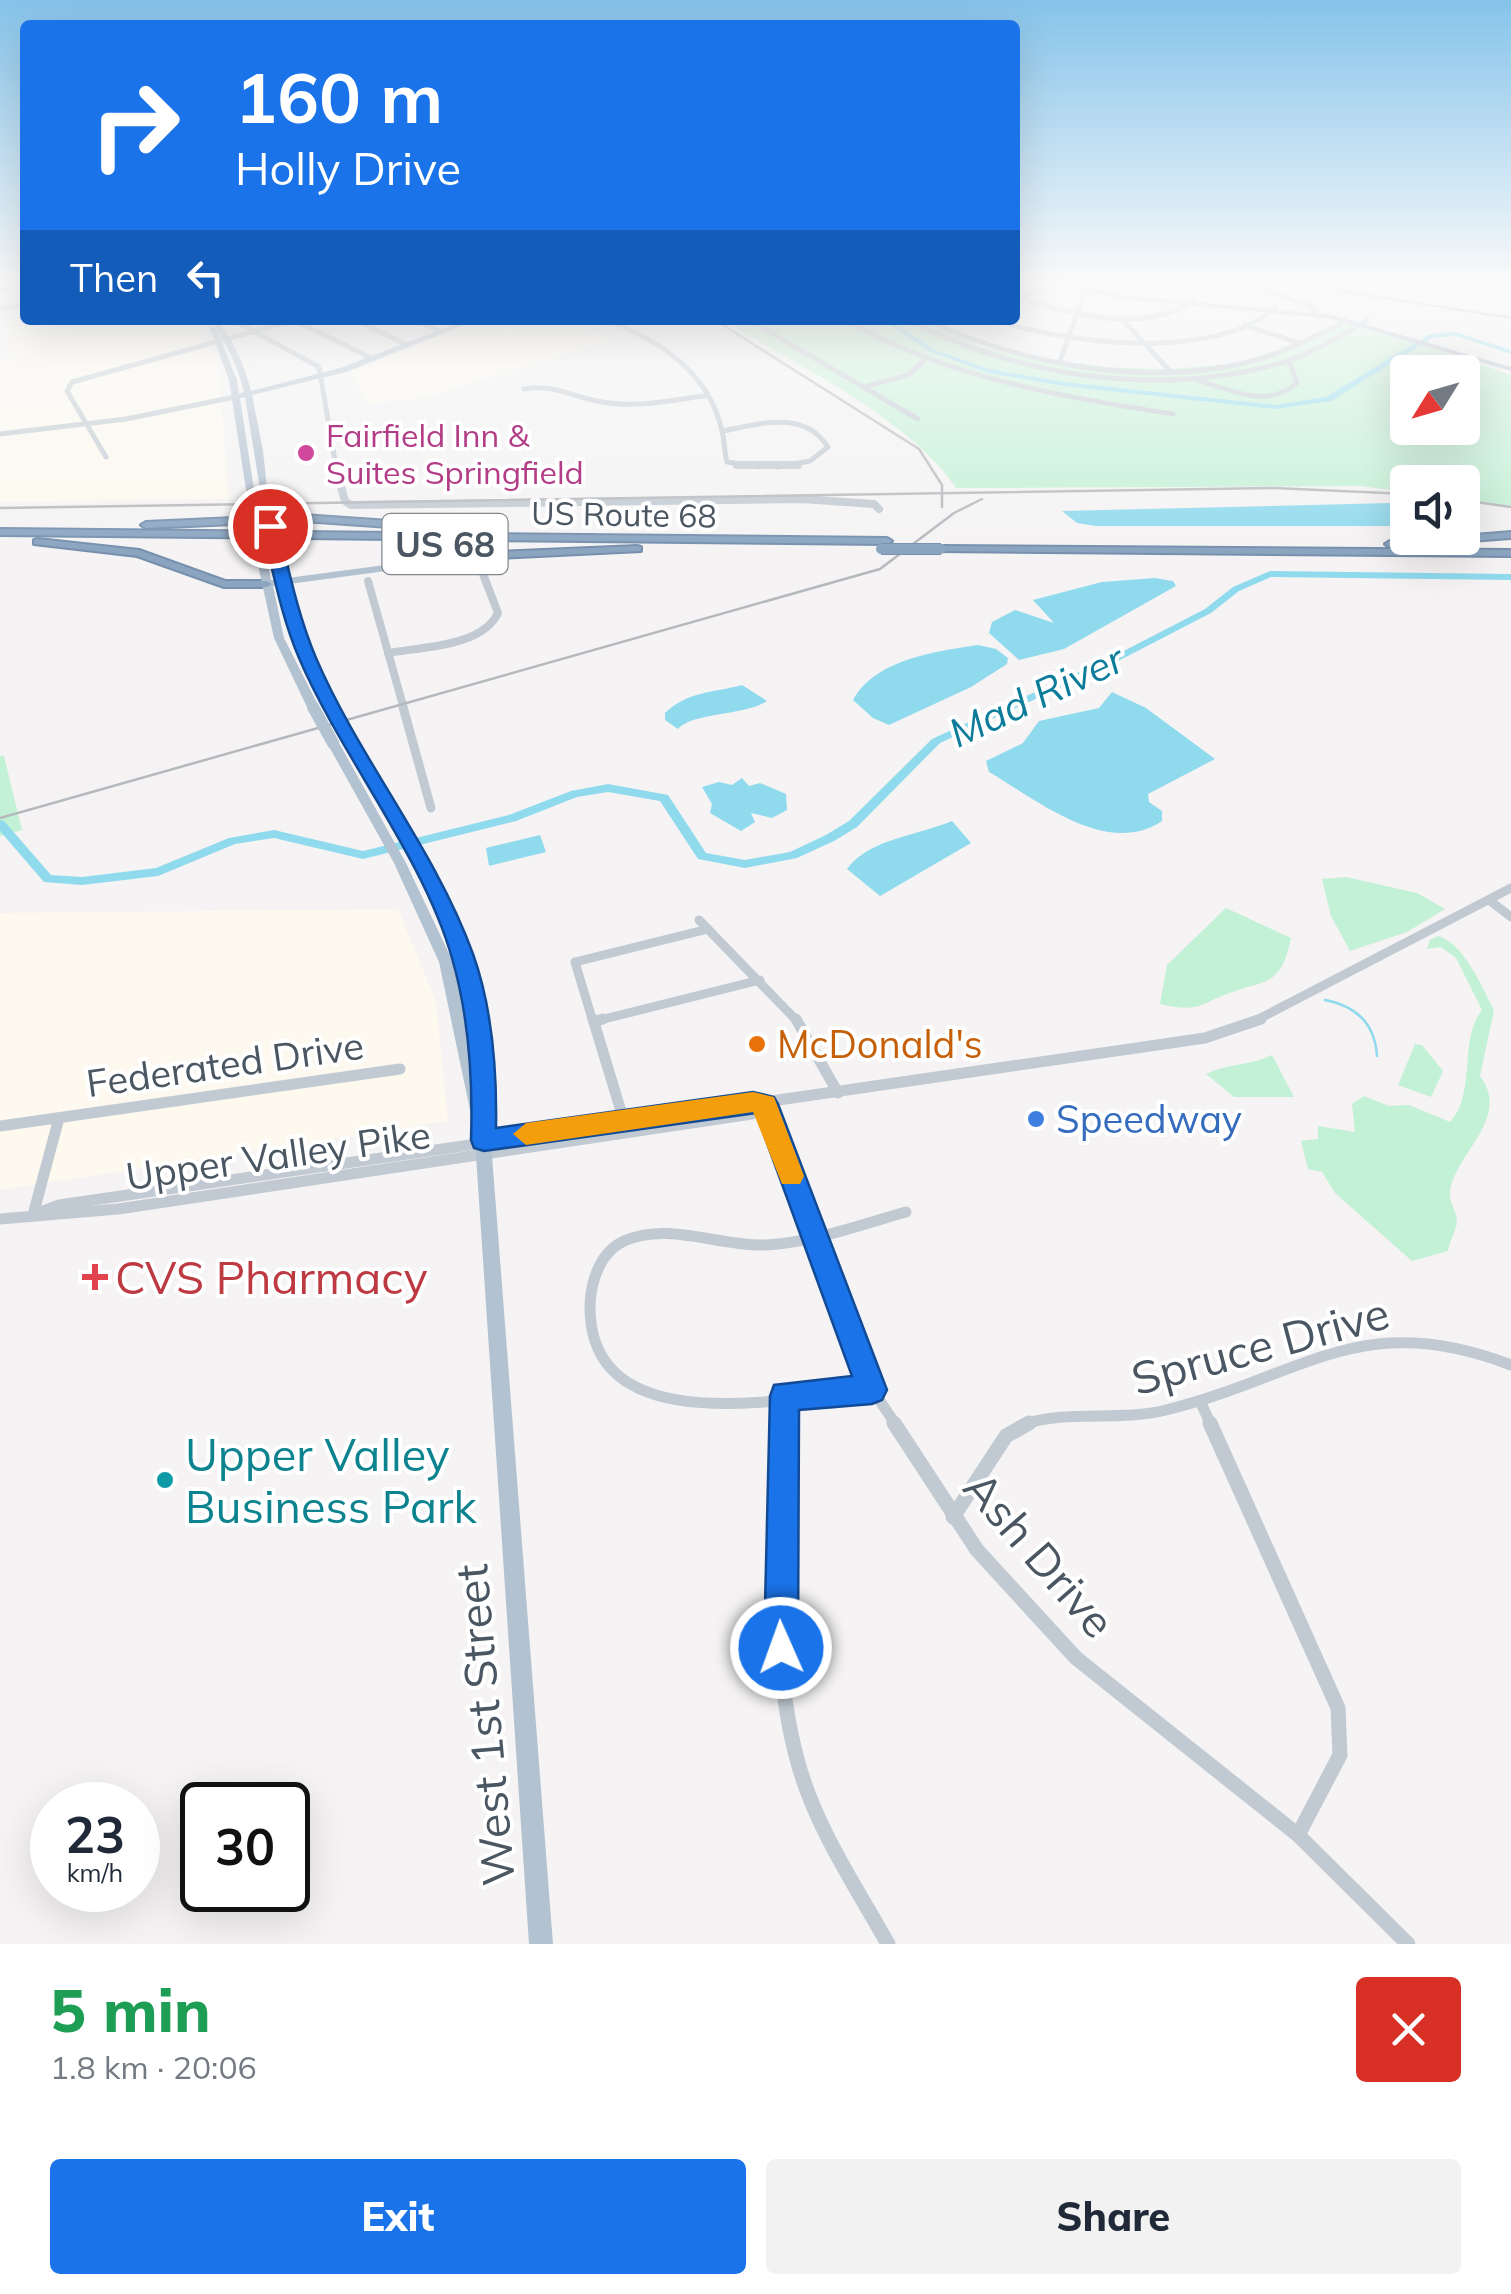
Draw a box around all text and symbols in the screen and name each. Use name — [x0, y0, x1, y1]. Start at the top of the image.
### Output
text: 160 m — [235, 53, 443, 141]
icon: right — [70, 60, 200, 190]
text: Holly Drive — [235, 140, 461, 196]
icon: left — [178, 250, 233, 305]
text: Then — [70, 254, 158, 302]
north arrow — [1390, 355, 1480, 445]
map controls — [1390, 355, 1480, 555]
place label: Fairfield Inn & Suites Springfield — [326, 415, 584, 492]
marker: Fairfield Inn & Suites Springfield — [295, 442, 317, 464]
button: sound — [1390, 465, 1480, 555]
pin — [228, 484, 313, 569]
street label: US Route 68 — [531, 492, 717, 536]
icon: arrive — [243, 499, 298, 554]
road number: US 68 — [382, 514, 508, 574]
water label: Mad River — [941, 632, 1133, 757]
place label: McDonald's — [777, 1020, 983, 1068]
street label: Federated Drive — [83, 1021, 367, 1107]
marker: McDonald's — [746, 1033, 768, 1055]
place label: Speedway — [1056, 1095, 1242, 1143]
marker: Speedway — [1025, 1108, 1047, 1130]
street label: Upper Valley Pike — [123, 1110, 433, 1200]
place label: CVS Pharmacy — [115, 1249, 428, 1305]
marker: CVS Pharmacy — [84, 1266, 106, 1288]
street label: Spruce Drive — [1125, 1284, 1395, 1406]
place label: Upper Valley Business Park — [185, 1426, 477, 1534]
street label: Ash Drive — [953, 1459, 1127, 1649]
marker: Upper Valley Business Park — [154, 1469, 176, 1491]
street label: West 1st Street — [442, 1562, 526, 1888]
position arrow — [729, 1596, 833, 1700]
speed limit sign: 30 — [180, 1782, 310, 1912]
text: 23 — [65, 1803, 125, 1866]
text: km/h — [67, 1857, 123, 1888]
text: 5 min — [50, 1972, 211, 2047]
button: close — [1356, 1977, 1461, 2082]
text: 1.8 km · 20:06 — [50, 2047, 257, 2087]
button: Exit — [50, 2159, 746, 2274]
button: Share — [766, 2159, 1461, 2274]

